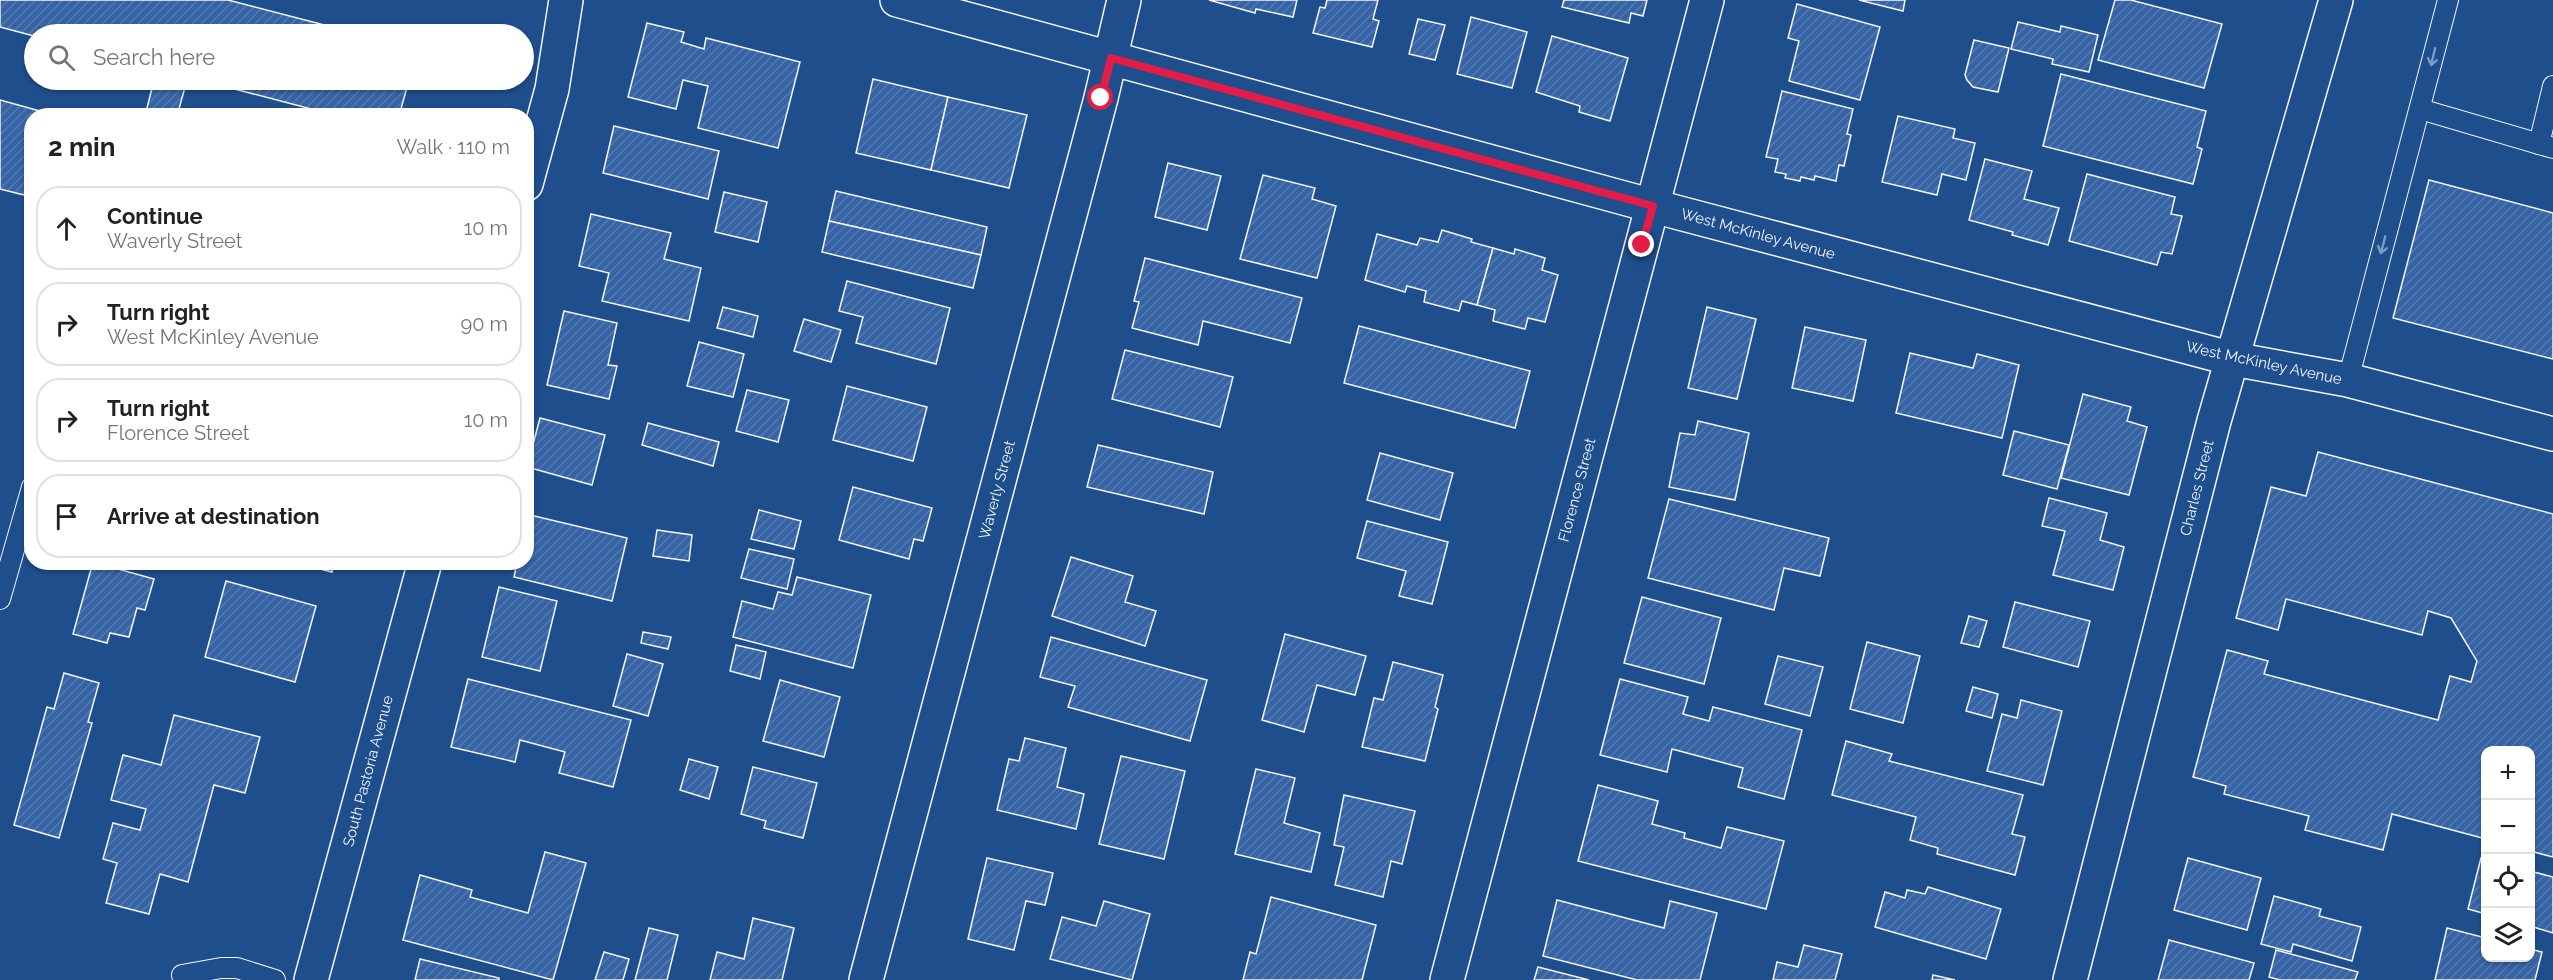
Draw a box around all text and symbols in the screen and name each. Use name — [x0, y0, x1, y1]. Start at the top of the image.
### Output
search box — [24, 24, 534, 90]
icon: search — [45, 41, 78, 74]
text: Search here — [93, 44, 215, 70]
one-way arrow — [2427, 47, 2439, 66]
route start — [1087, 84, 1113, 110]
text: 2 min — [48, 132, 115, 162]
text: Walk · 110 m — [396, 135, 510, 159]
text: Continue — [107, 203, 203, 229]
street label: West McKinley Avenue — [1679, 205, 1837, 263]
icon: ahead — [50, 212, 83, 245]
text: 10 m — [464, 216, 508, 240]
text: Waverly Street — [107, 229, 242, 253]
route end — [1628, 231, 1654, 257]
one-way arrow — [2377, 235, 2388, 254]
text: Turn right — [107, 299, 210, 325]
icon: right — [50, 308, 83, 341]
text: 90 m — [461, 312, 508, 336]
text: West McKinley Avenue — [107, 325, 319, 349]
street label: West McKinley Avenue — [2184, 338, 2344, 388]
text: Turn right — [107, 395, 210, 421]
icon: right — [50, 404, 83, 437]
text: 10 m — [464, 408, 508, 432]
text: Florence Street — [107, 421, 249, 445]
street label: Florence Street — [1554, 436, 1600, 544]
street label: Charles Street — [2176, 438, 2218, 538]
street label: Waverly Street — [975, 439, 1019, 541]
icon: arrive — [50, 500, 83, 533]
text: Arrive at destination — [107, 503, 320, 529]
street label: South Pastoria Avenue — [339, 693, 397, 849]
map controls — [2481, 746, 2535, 962]
button: + — [2481, 746, 2535, 800]
button: − — [2481, 800, 2535, 854]
button: locate — [2481, 854, 2535, 908]
button: layers — [2481, 908, 2535, 962]

